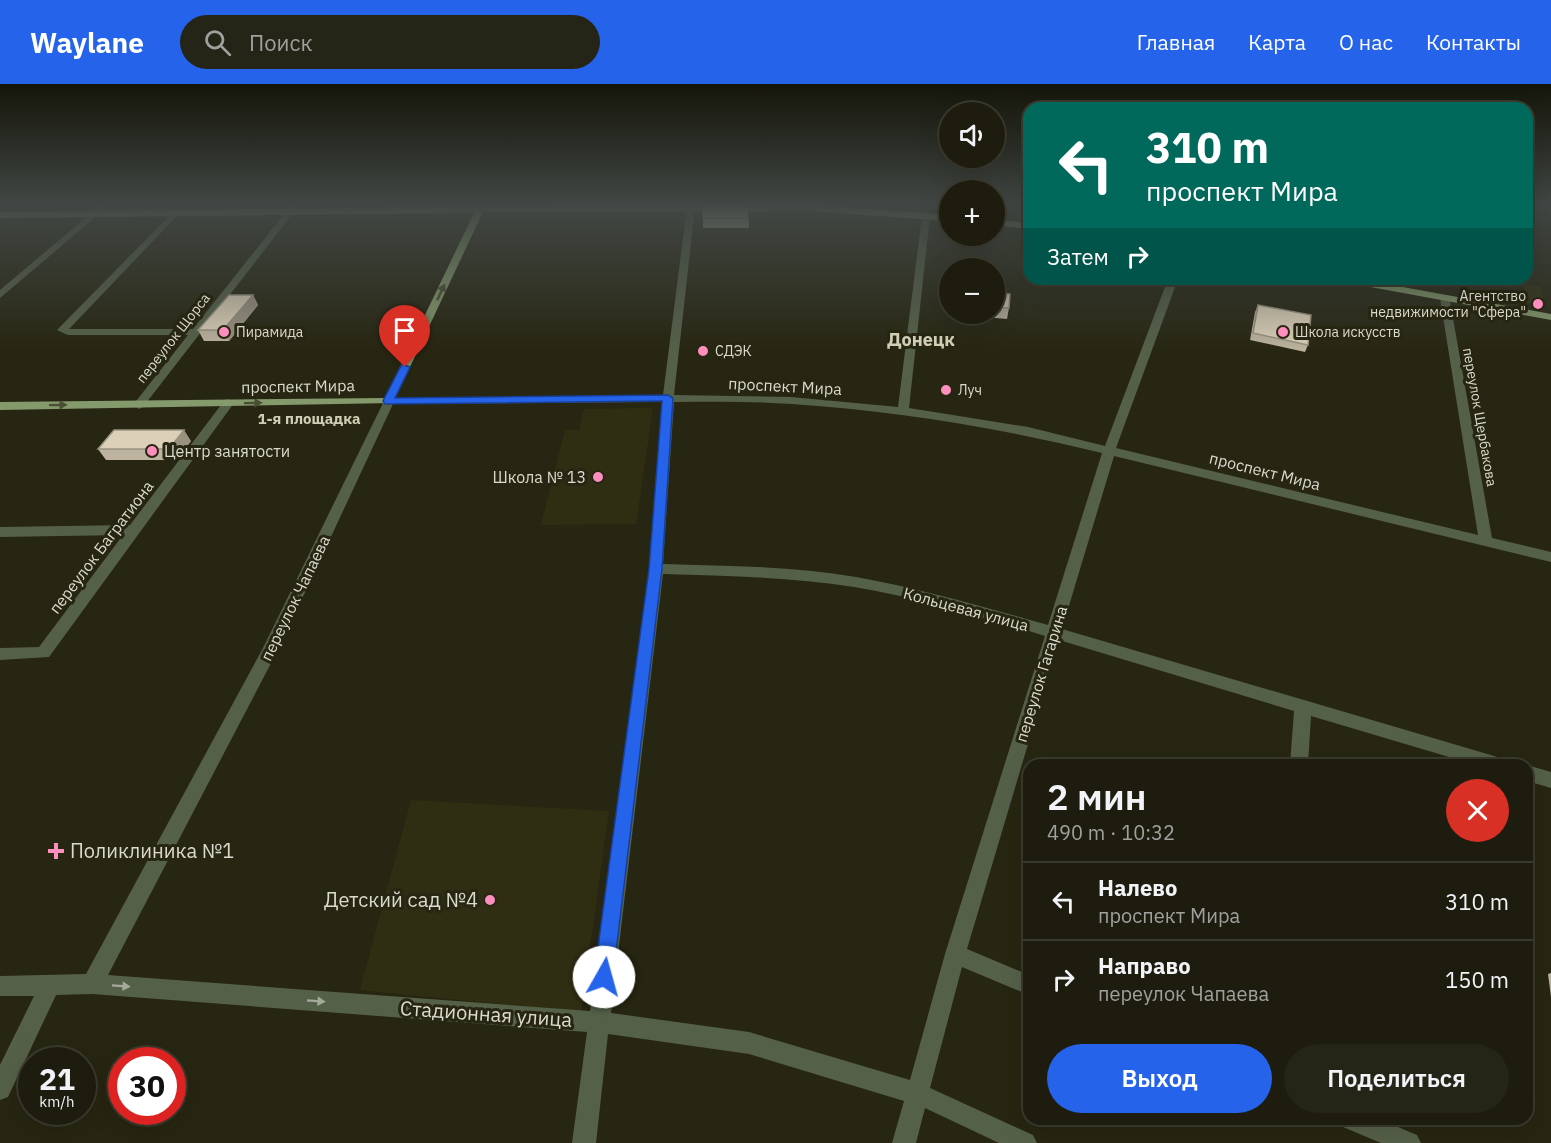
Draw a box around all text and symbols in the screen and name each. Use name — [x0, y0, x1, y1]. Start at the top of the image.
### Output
search box — [180, 15, 600, 69]
text: Waylane — [30, 24, 144, 61]
icon: search — [201, 26, 234, 59]
text: Поиск — [249, 28, 313, 57]
text: Главная — [1137, 28, 1215, 56]
text: Карта — [1248, 28, 1306, 56]
text: О нас — [1339, 28, 1393, 56]
text: Контакты — [1426, 28, 1521, 56]
map controls — [939, 102, 1005, 324]
button: sound — [939, 102, 1005, 168]
text: 310 m — [1146, 120, 1269, 175]
icon: left — [1047, 126, 1125, 204]
text: проспект Мира — [1146, 173, 1338, 208]
button: + — [939, 180, 1005, 246]
icon: right — [1121, 240, 1154, 273]
text: Затем — [1047, 242, 1109, 271]
button: − — [939, 258, 1005, 324]
one-way arrow — [436, 283, 445, 300]
place label: Агентство недвижимости "Сфера" — [1370, 287, 1526, 321]
street label: переулок Щорса — [132, 289, 214, 387]
marker: Агентство недвижимости "Сфера" — [1531, 297, 1545, 311]
pin — [379, 305, 430, 367]
icon: arrive — [388, 314, 421, 347]
place label: Пирамида — [236, 323, 304, 341]
place label: Школа искусств — [1295, 323, 1401, 341]
marker: Пирамида — [217, 325, 231, 339]
marker: Школа искусств — [1276, 325, 1290, 339]
district label: Донецк — [887, 328, 955, 351]
place label: СДЭК — [715, 342, 752, 360]
marker: СДЭК — [696, 344, 710, 358]
street label: переулок Щербакова — [1459, 346, 1501, 488]
street label: проспект Мира — [728, 373, 843, 399]
street label: проспект Мира — [241, 375, 355, 397]
place label: Луч — [958, 381, 982, 399]
marker: Луч — [939, 383, 953, 397]
one-way arrow — [244, 398, 263, 408]
one-way arrow — [49, 401, 68, 410]
district label: 1-я площадка — [258, 409, 361, 428]
place label: Центр занятости — [164, 441, 290, 461]
marker: Центр занятости — [145, 444, 159, 458]
street label: проспект Мира — [1207, 448, 1323, 495]
place label: Школа № 13 — [492, 467, 586, 487]
marker: Школа № 13 — [591, 470, 605, 484]
street label: переулок Багратиона — [44, 476, 158, 617]
street label: переулок Чапаева — [256, 532, 334, 664]
street label: Кольцевая улица — [901, 583, 1031, 635]
street label: переулок Гагарина — [1011, 603, 1071, 744]
text: 2 мин — [1047, 773, 1146, 820]
button: close — [1446, 779, 1509, 842]
text: 490 m · 10:32 — [1047, 819, 1175, 846]
place label: Поликлиника №1 — [70, 837, 234, 864]
marker: Поликлиника №1 — [47, 842, 65, 860]
text: Налево — [1098, 873, 1177, 902]
icon: left — [1047, 885, 1080, 918]
place label: Детский сад №4 — [324, 886, 478, 913]
text: 310 m — [1445, 887, 1509, 916]
marker: Детский сад №4 — [483, 893, 497, 907]
text: проспект Мира — [1098, 902, 1240, 929]
position arrow — [572, 945, 636, 1009]
text: Направо — [1098, 951, 1191, 980]
icon: right — [1047, 963, 1080, 996]
text: 150 m — [1445, 965, 1509, 994]
text: переулок Чапаева — [1098, 980, 1269, 1007]
one-way arrow — [112, 981, 131, 991]
street label: Стадионная улица — [399, 994, 573, 1033]
one-way arrow — [306, 996, 325, 1005]
button: Выход — [1047, 1044, 1272, 1113]
button: Поделиться — [1284, 1044, 1509, 1113]
speed limit sign: 30 — [108, 1047, 186, 1125]
text: 21 — [39, 1059, 75, 1098]
text: km/h — [39, 1092, 75, 1111]

